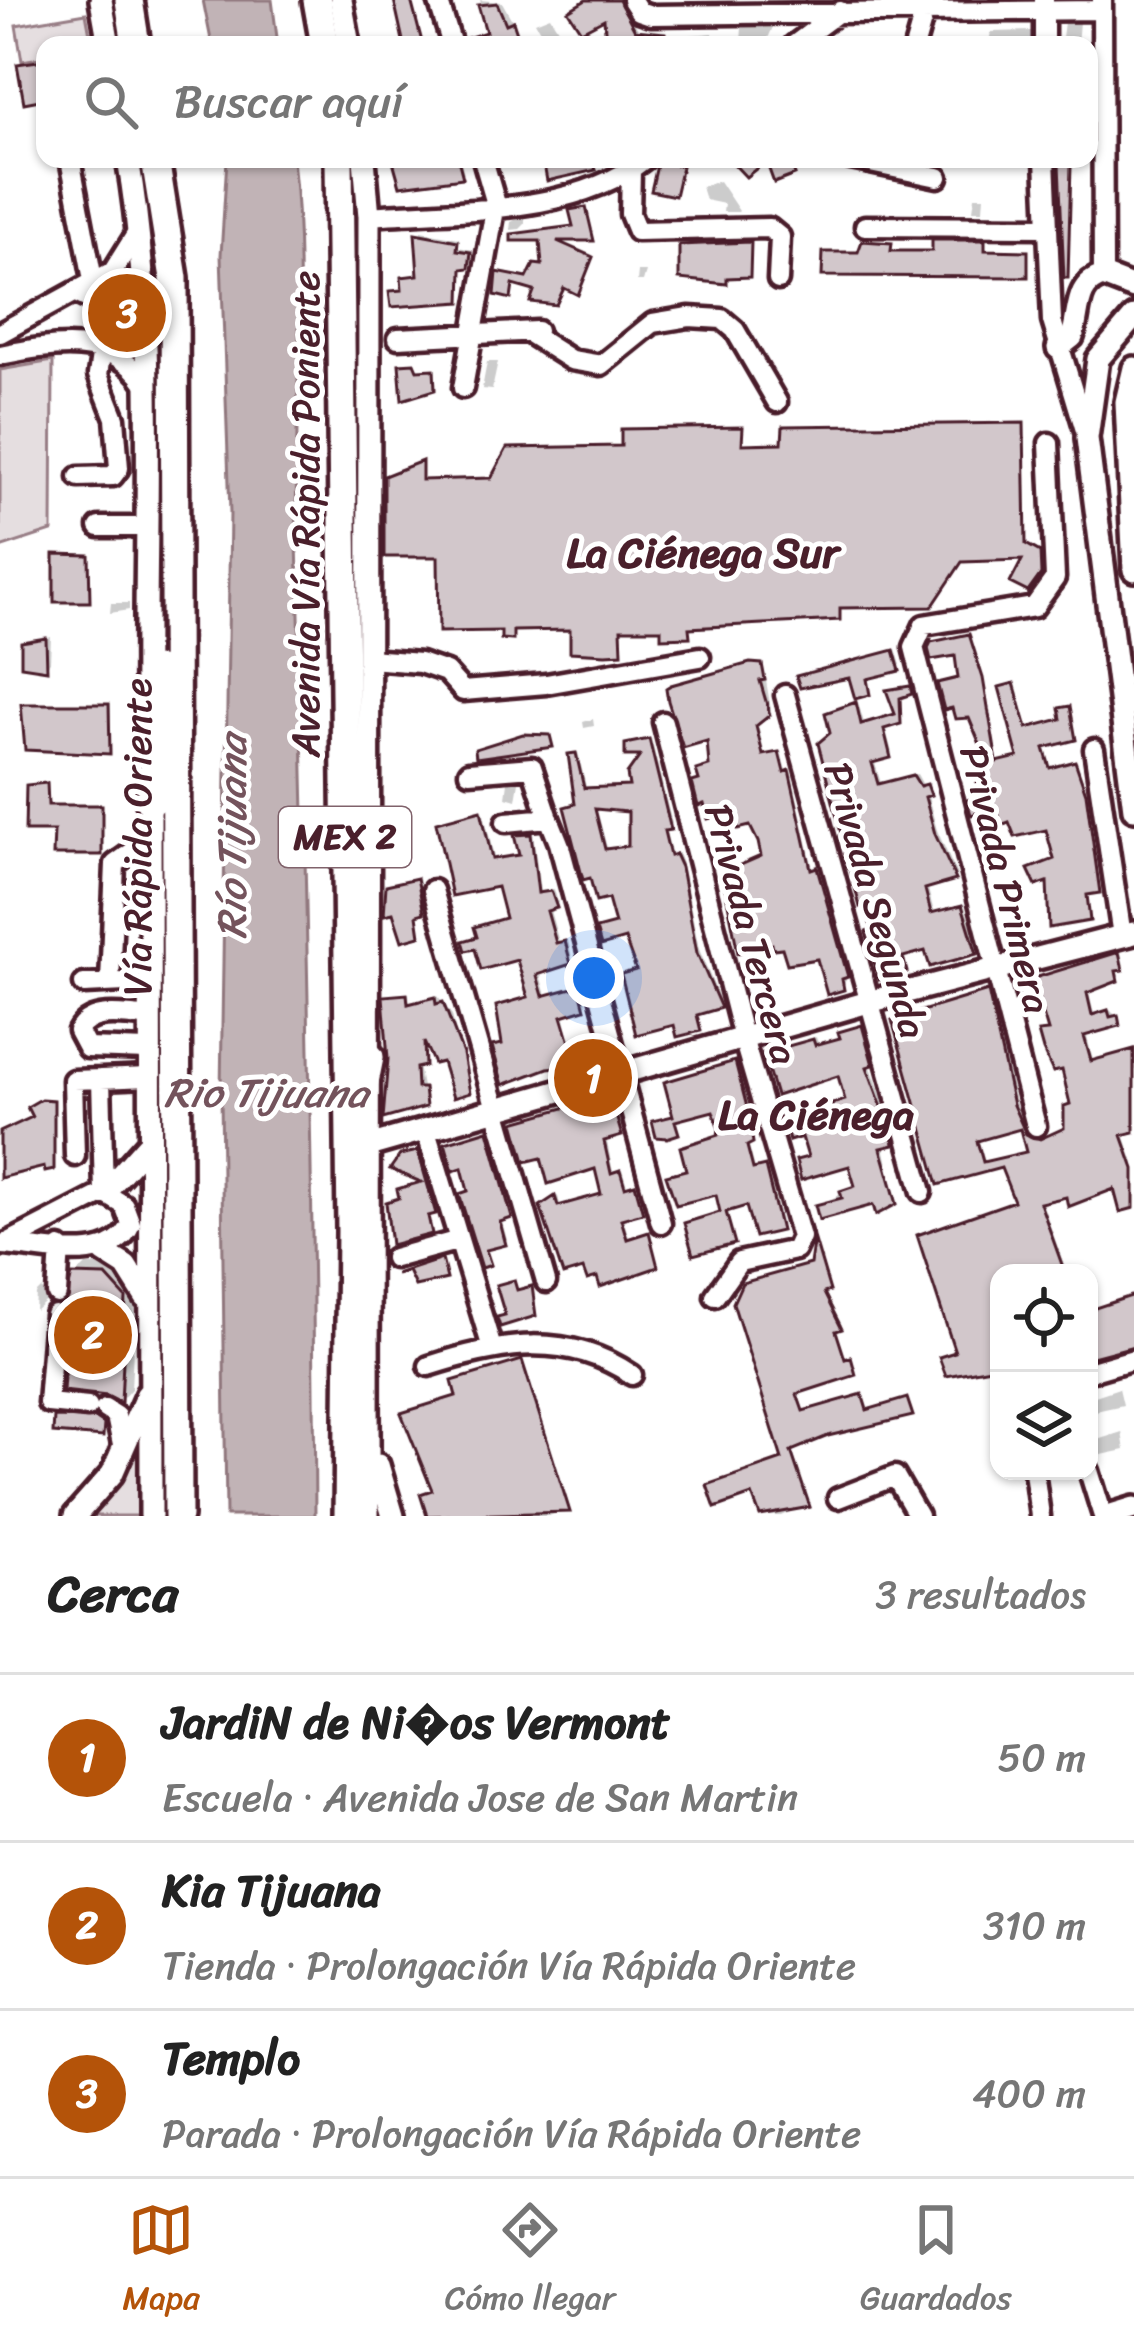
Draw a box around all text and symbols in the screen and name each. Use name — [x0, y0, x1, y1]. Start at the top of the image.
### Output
search box — [36, 36, 1098, 168]
text: Buscar aquí — [174, 62, 403, 142]
icon: search — [78, 69, 144, 135]
pin: 3 — [88, 268, 166, 358]
street label: Avenida Vía Rápida Poniente — [271, 271, 340, 758]
district label: La Ciénega Sur — [566, 516, 842, 590]
street label: Vía Rápida Oriente — [103, 678, 172, 996]
water label: Río Tijuana — [195, 730, 269, 939]
street label: Privada Primera — [939, 738, 1073, 1021]
street label: Privada Segunda — [804, 754, 949, 1047]
street label: Privada Tercera — [684, 796, 820, 1073]
road number: MEX 2 — [279, 807, 411, 867]
your location — [564, 948, 624, 1008]
pin: 1 — [554, 1033, 632, 1123]
water label: Rio Tijuana — [164, 1056, 372, 1130]
district label: La Ciénega — [718, 1078, 914, 1152]
map controls — [990, 1264, 1098, 1480]
button: locate — [990, 1264, 1098, 1372]
pin: 2 — [54, 1290, 132, 1380]
button: layers — [990, 1372, 1098, 1480]
text: Cerca — [48, 1549, 178, 1639]
text: 3 resultados — [875, 1560, 1086, 1629]
text: JardiN de Ni�os Vermont — [162, 1683, 671, 1763]
text: 1 — [79, 1723, 95, 1792]
text: 50 m — [997, 1723, 1086, 1792]
text: Escuela · Avenida Jose de San Martin — [162, 1763, 798, 1832]
text: Kia Tijuana — [162, 1851, 381, 1931]
text: 2 — [76, 1891, 98, 1960]
text: 310 m — [983, 1891, 1086, 1960]
text: Tienda · Prolongación Vía Rápida Oriente — [162, 1931, 856, 2000]
text: Templo — [162, 2019, 300, 2099]
text: 3 — [76, 2059, 98, 2128]
text: 400 m — [972, 2059, 1086, 2128]
text: Parada · Prolongación Vía Rápida Oriente — [162, 2099, 861, 2168]
tab: Mapa — [122, 2197, 200, 2327]
tab: Cómo llegar — [445, 2197, 615, 2327]
tab: Guardados — [860, 2197, 1012, 2327]

